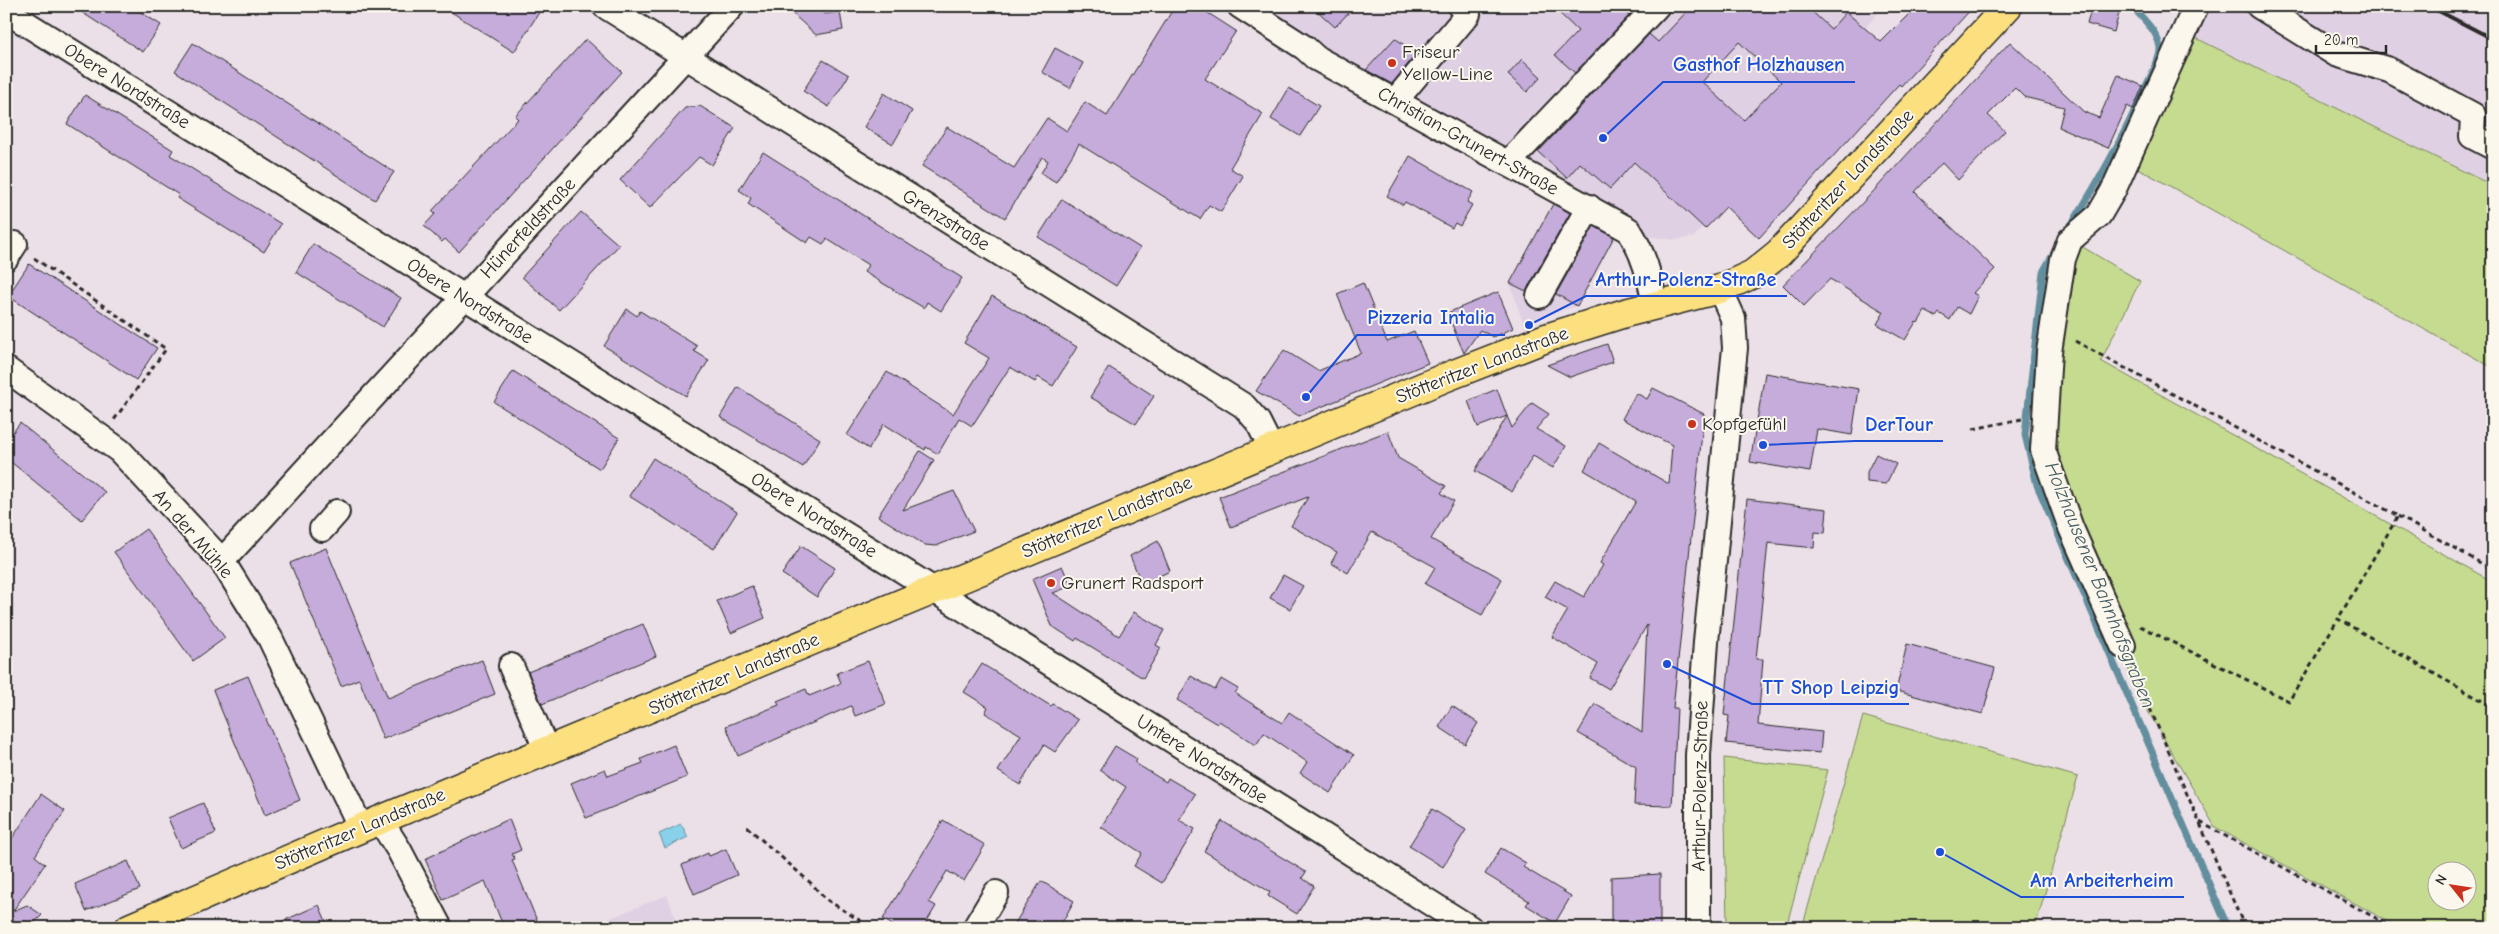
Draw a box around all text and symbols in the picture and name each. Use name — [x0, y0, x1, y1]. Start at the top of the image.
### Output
scale bar — [2316, 22, 2386, 54]
text: 20 m — [2324, 31, 2358, 49]
street label: Obere Nordstraße — [60, 38, 194, 134]
place label: Friseur Yellow-Line — [1402, 41, 1493, 85]
callout: Gasthof Holzhausen — [1663, 47, 1855, 82]
text: Gasthof Holzhausen — [1673, 53, 1845, 76]
marker: Friseur Yellow-Line — [1386, 57, 1398, 69]
street label: Christian-Grunert-Straße — [1374, 82, 1562, 200]
street label: Stötteritzer Landstraße — [1778, 105, 1918, 253]
street label: Hünerfeldstraße — [476, 173, 580, 283]
street label: Grenzstraße — [898, 184, 994, 256]
street label: Obere Nordstraße — [403, 253, 537, 349]
callout: Arthur-Polenz-Straße — [1586, 261, 1787, 296]
text: Arthur-Polenz-Straße — [1596, 268, 1777, 291]
callout: Pizzeria Intalia — [1357, 300, 1505, 335]
text: Pizzeria Intalia — [1367, 306, 1495, 329]
street label: Stötteritzer Landstraße — [1393, 322, 1571, 408]
callout: DerTour — [1855, 406, 1943, 441]
place label: Kopfgefühl — [1702, 413, 1787, 435]
text: DerTour — [1865, 413, 1933, 436]
marker: Kopfgefühl — [1686, 418, 1698, 430]
water label: Holzhausener Bahnhofsgraben — [2040, 459, 2160, 711]
street label: Obere Nordstraße — [747, 467, 881, 563]
street label: Stötteritzer Landstraße — [1018, 471, 1196, 563]
street label: An der Mühle — [148, 485, 238, 583]
place label: Grunert Radsport — [1061, 572, 1204, 594]
marker: Grunert Radsport — [1045, 577, 1057, 589]
street label: Stötteritzer Landstraße — [645, 628, 823, 720]
callout: TT Shop Leipzig — [1752, 669, 1909, 704]
text: TT Shop Leipzig — [1762, 676, 1900, 699]
street label: Arthur-Polenz-Straße — [1688, 700, 1712, 872]
street label: Untere Nordstraße — [1132, 710, 1272, 808]
street label: Stötteritzer Landstraße — [271, 783, 449, 875]
callout: Am Arbeiterheim — [2021, 862, 2184, 897]
north arrow — [2426, 862, 2476, 912]
text: Am Arbeiterheim — [2030, 869, 2174, 892]
text: N — [2432, 872, 2451, 888]

